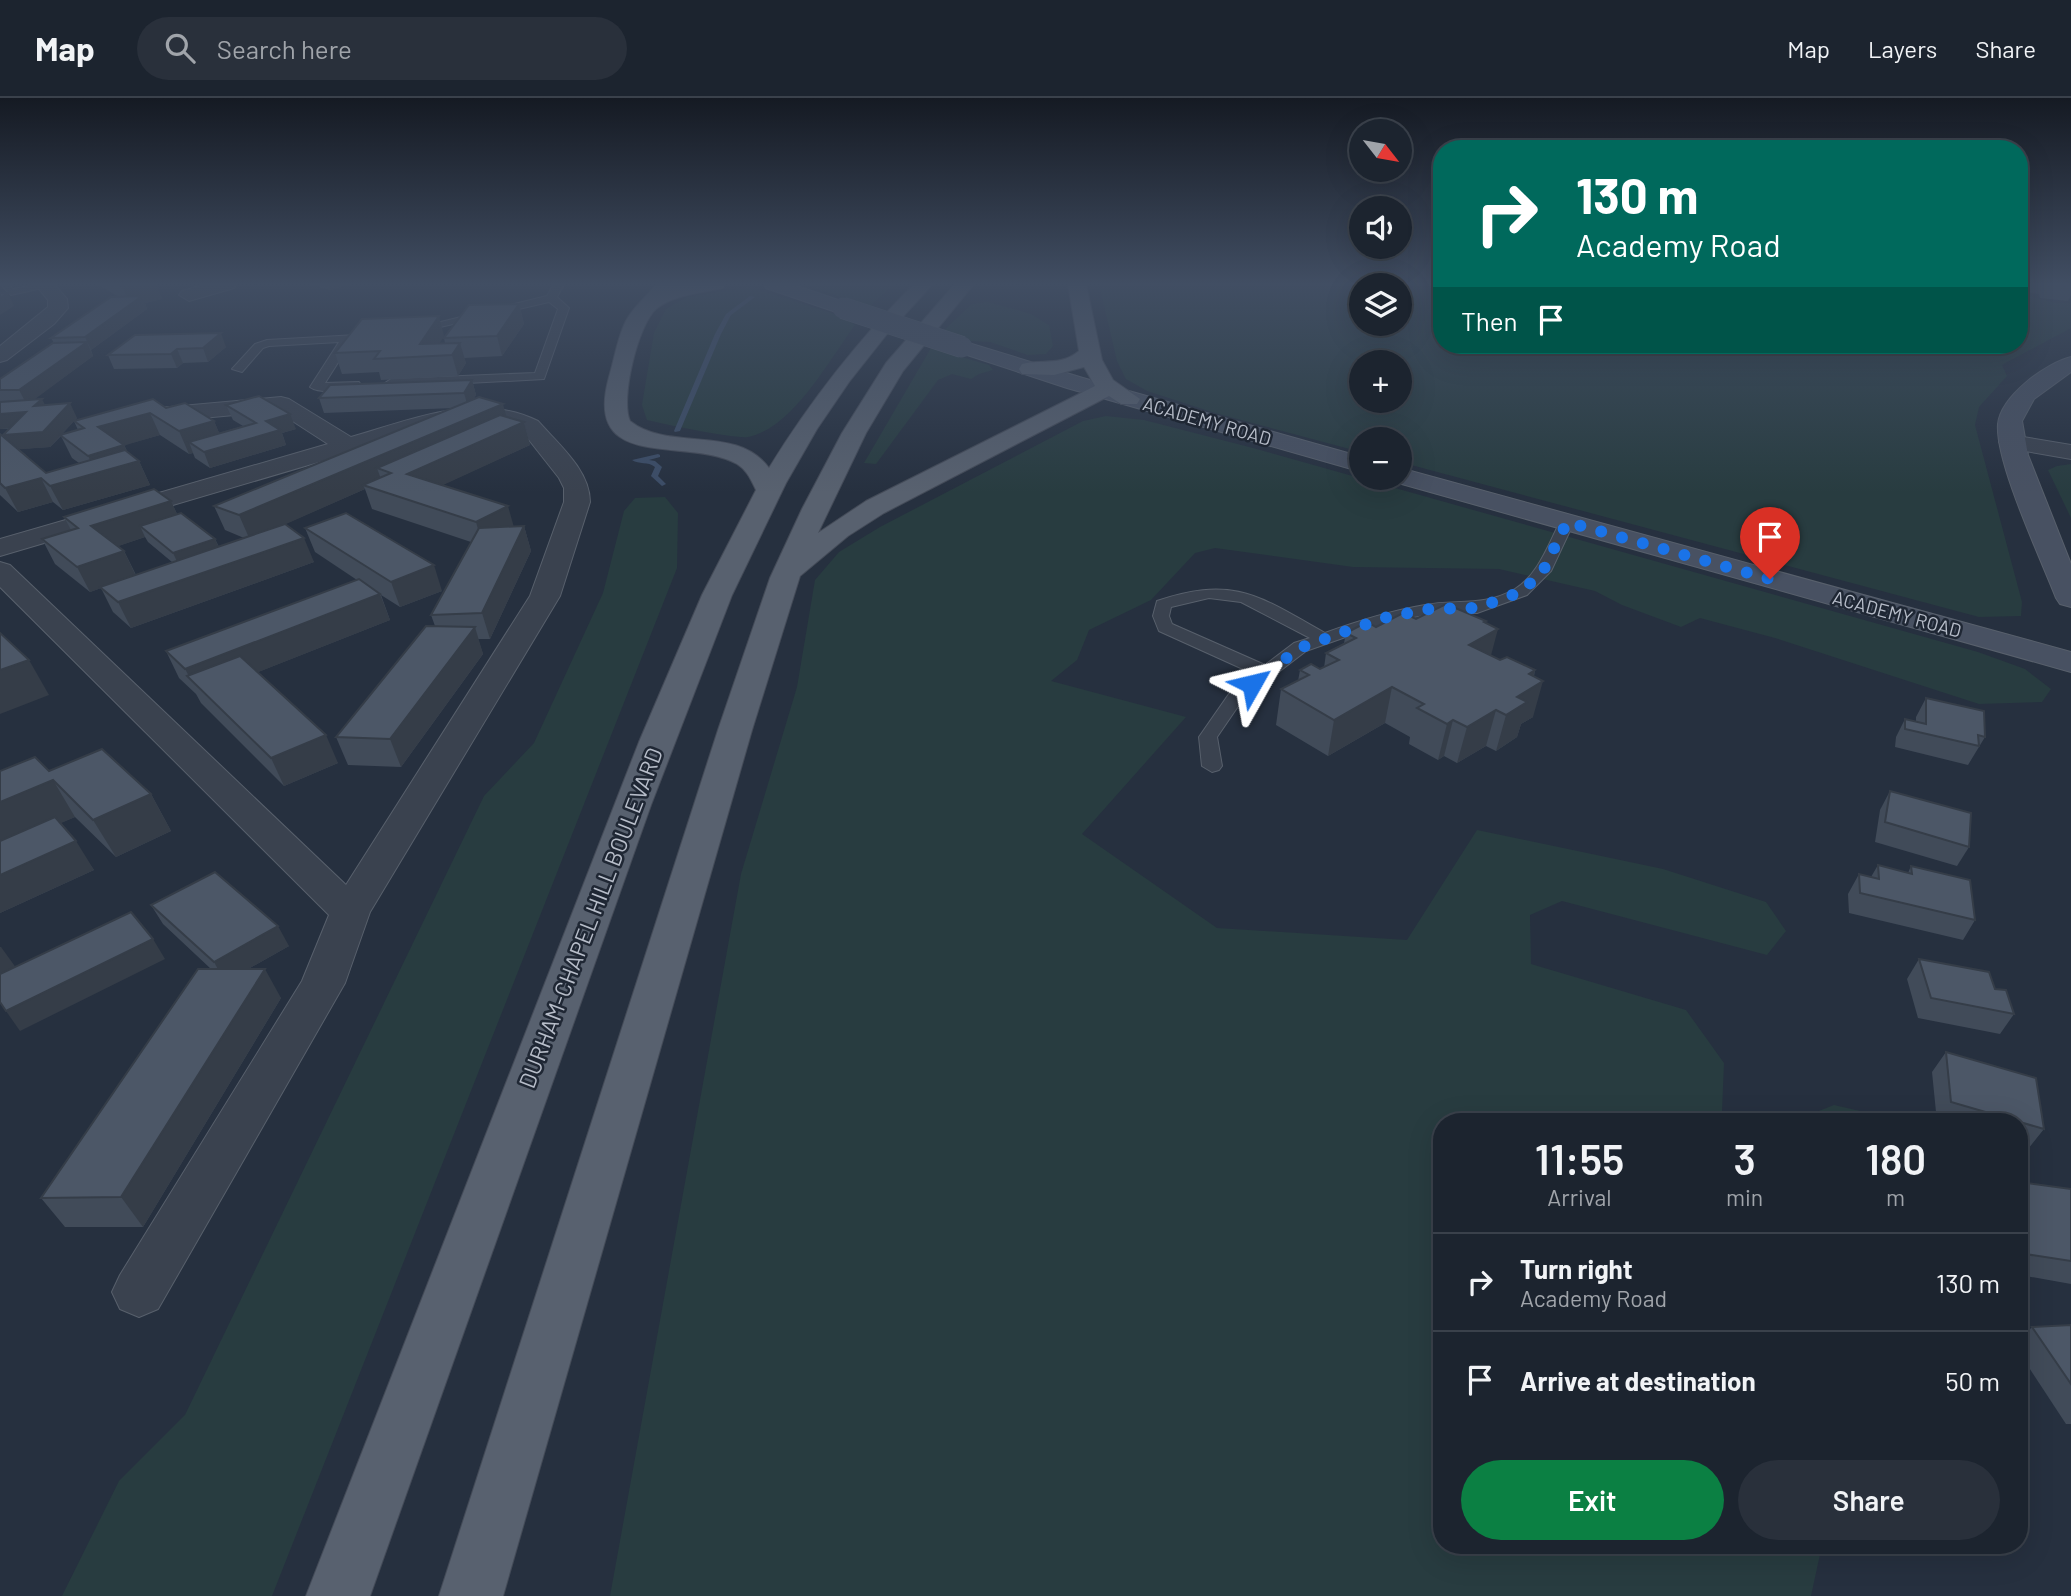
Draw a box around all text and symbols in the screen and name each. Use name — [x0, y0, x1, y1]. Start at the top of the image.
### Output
search box — [137, 17, 627, 80]
text: Map — [35, 28, 95, 68]
icon: search — [161, 29, 199, 67]
text: Search here — [217, 33, 352, 64]
text: Map — [1787, 34, 1830, 63]
text: Layers — [1868, 34, 1937, 63]
text: Share — [1975, 34, 2036, 63]
north arrow — [1349, 119, 1412, 182]
map controls — [1349, 119, 1412, 490]
text: 130 m — [1576, 165, 1698, 224]
icon: right — [1461, 168, 1552, 259]
button: sound — [1349, 196, 1412, 259]
text: Academy Road — [1576, 225, 1781, 263]
button: layers — [1349, 273, 1412, 336]
icon: arrive — [1532, 301, 1570, 339]
text: Then — [1461, 305, 1518, 336]
button: + — [1349, 350, 1412, 413]
street label: ACADEMY ROAD — [1140, 391, 1274, 450]
button: − — [1349, 427, 1412, 490]
pin — [1740, 507, 1800, 579]
icon: arrive — [1751, 518, 1789, 556]
street label: ACADEMY ROAD — [1830, 585, 1964, 642]
position arrow — [1215, 647, 1289, 721]
street label: DURHAM-CHAPEL HILL BOULEVARD — [512, 743, 668, 1092]
text: 11:55 — [1535, 1133, 1624, 1183]
text: 3 — [1733, 1133, 1756, 1183]
text: 180 — [1865, 1133, 1926, 1183]
text: Arrival — [1547, 1183, 1612, 1211]
text: min — [1726, 1183, 1763, 1211]
text: m — [1886, 1183, 1905, 1211]
text: Turn right — [1520, 1253, 1633, 1284]
icon: right — [1461, 1263, 1499, 1301]
text: 130 m — [1936, 1267, 2000, 1298]
text: Academy Road — [1520, 1284, 1667, 1312]
icon: arrive — [1461, 1361, 1499, 1399]
text: Arrive at destination — [1520, 1365, 1756, 1396]
text: 50 m — [1945, 1365, 2000, 1396]
button: Exit — [1461, 1460, 1724, 1540]
button: Share — [1738, 1460, 2000, 1540]

